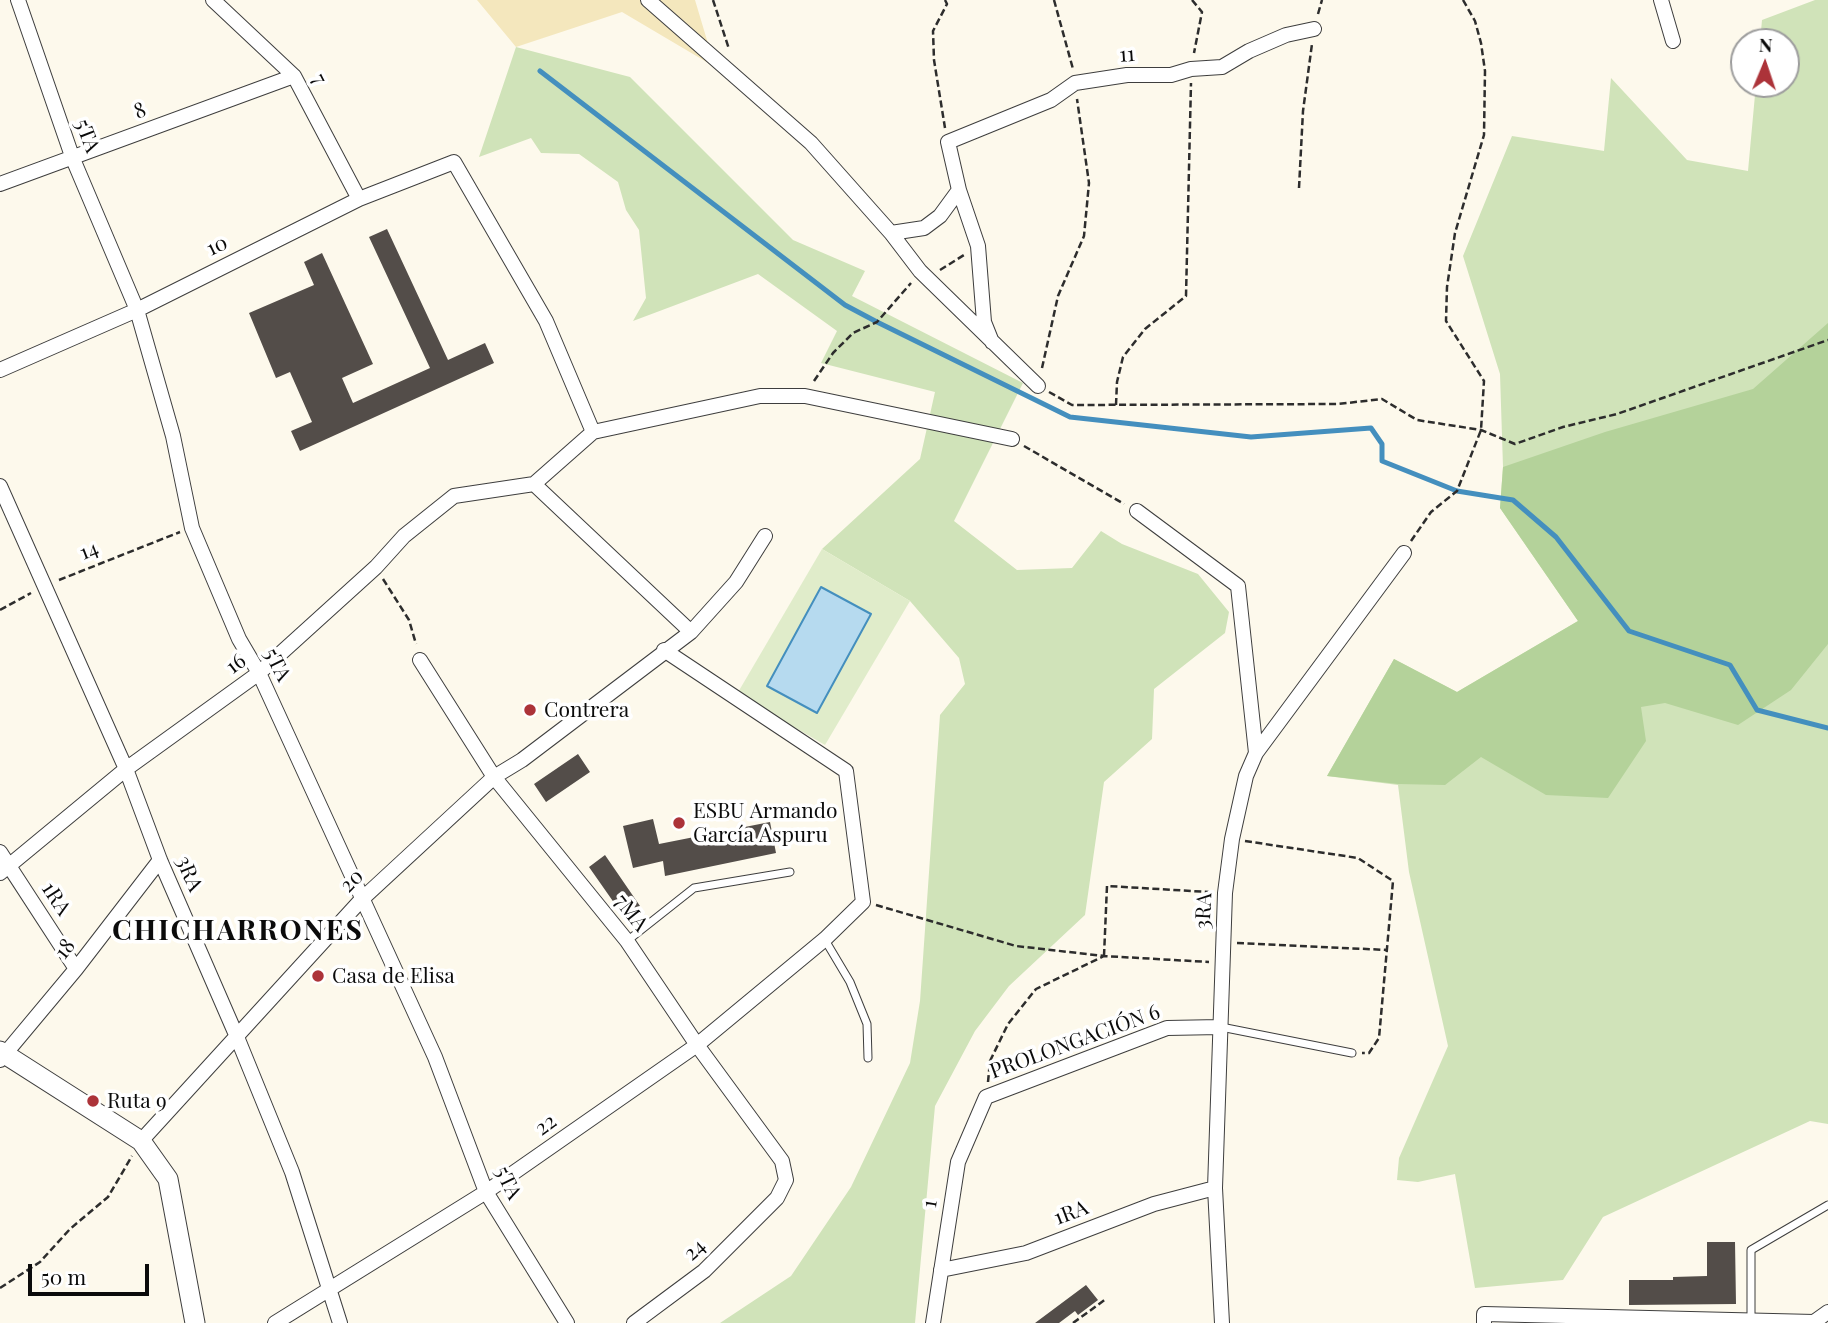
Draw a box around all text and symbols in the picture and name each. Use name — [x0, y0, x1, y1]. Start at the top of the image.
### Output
north arrow — [1730, 28, 1800, 98]
text: N — [1758, 31, 1773, 57]
street label: 11 — [1118, 42, 1136, 68]
street label: 7 — [306, 69, 332, 89]
street label: 8 — [130, 97, 150, 125]
street label: 5TA — [69, 116, 105, 156]
street label: 10 — [202, 230, 232, 262]
street label: 14 — [76, 536, 102, 566]
street label: 5TA — [258, 644, 296, 686]
street label: 16 — [221, 648, 251, 680]
place label: Contrera — [544, 697, 629, 723]
marker: Contrera — [522, 702, 538, 718]
place label: ESBU Armando García Aspuru — [693, 798, 838, 848]
marker: ESBU Armando García Aspuru — [671, 815, 687, 831]
street label: 3RA — [170, 852, 208, 896]
street label: 20 — [335, 864, 369, 898]
street label: 1RA — [36, 878, 76, 920]
street label: 7MA — [609, 889, 653, 937]
street label: 3RA — [1190, 892, 1218, 930]
district label: CHICHARRONES — [114, 914, 362, 948]
street label: 18 — [49, 934, 81, 964]
place label: Casa de Elisa — [332, 963, 455, 989]
marker: Casa de Elisa — [310, 968, 326, 984]
street label: PROLONGACIÓN 6 — [986, 1000, 1164, 1084]
place label: Ruta 9 — [107, 1088, 167, 1114]
marker: Ruta 9 — [85, 1093, 101, 1109]
street label: 22 — [531, 1109, 561, 1141]
street label: 5TA — [489, 1162, 527, 1204]
street label: 1RA — [1050, 1195, 1092, 1231]
street label: 1 — [917, 1198, 943, 1210]
street label: 24 — [679, 1234, 711, 1266]
scale bar — [32, 1250, 152, 1294]
text: 50 m — [41, 1262, 86, 1290]

